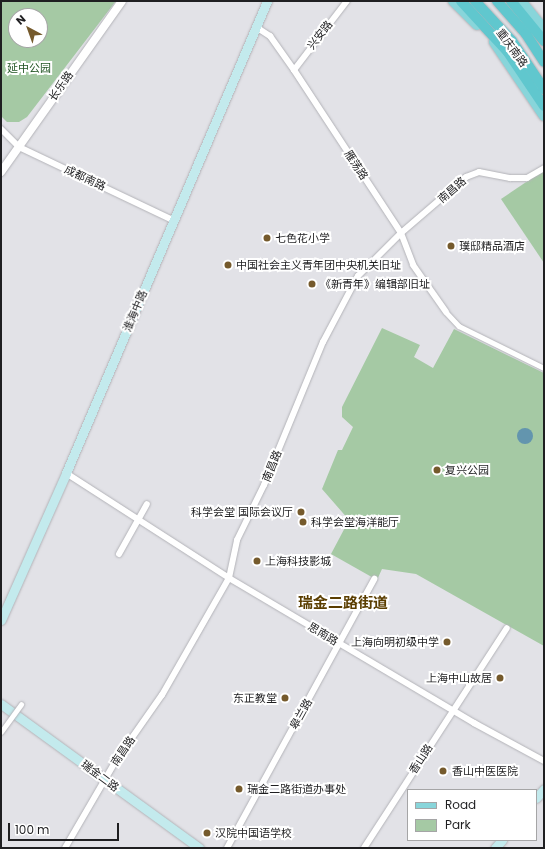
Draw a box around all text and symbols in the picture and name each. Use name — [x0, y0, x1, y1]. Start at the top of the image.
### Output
north arrow — [8, 8, 48, 48]
text: N — [12, 11, 29, 28]
street label: 兴安路 — [305, 18, 335, 52]
street label: 重庆南路 — [494, 26, 530, 70]
park label: 延中公园 — [7, 61, 51, 75]
street label: 长乐路 — [46, 69, 76, 103]
street label: 雁荡路 — [341, 148, 371, 182]
street label: 成都南路 — [62, 163, 108, 193]
street label: 南昌路 — [435, 174, 469, 206]
place label: 七色花小学 — [275, 231, 330, 245]
marker: 七色花小学 — [262, 233, 272, 243]
place label: 璞邸精品酒店 — [459, 239, 525, 253]
marker: 璞邸精品酒店 — [446, 241, 456, 251]
place label: 中国社会主义青年团中央机关旧址 — [236, 258, 401, 272]
marker: 中国社会主义青年团中央机关旧址 — [223, 260, 233, 270]
place label: 《新青年》编辑部旧址 — [320, 277, 430, 291]
marker: 《新青年》编辑部旧址 — [307, 279, 317, 289]
street label: 淮海中路 — [120, 288, 150, 334]
street label: 南昌路 — [260, 448, 284, 484]
place label: 复兴公园 — [445, 463, 489, 477]
marker: 复兴公园 — [432, 465, 442, 475]
place label: 科学会堂 国际会议厅 — [191, 505, 293, 519]
marker: 科学会堂 国际会议厅 — [296, 507, 306, 517]
place label: 科学会堂海洋能厅 — [311, 515, 399, 529]
marker: 科学会堂海洋能厅 — [298, 517, 308, 527]
place label: 上海科技影城 — [265, 554, 331, 568]
marker: 上海科技影城 — [252, 556, 262, 566]
district label: 瑞金二路街道 — [298, 594, 388, 612]
street label: 思南路 — [305, 620, 341, 648]
place label: 上海向明初级中学 — [351, 635, 439, 649]
marker: 上海向明初级中学 — [442, 637, 452, 647]
place label: 上海中山故居 — [426, 671, 492, 685]
marker: 上海中山故居 — [495, 673, 505, 683]
place label: 东正教堂 — [233, 691, 277, 705]
marker: 东正教堂 — [280, 693, 290, 703]
street label: 皋兰路 — [287, 696, 315, 732]
street label: 南昌路 — [108, 734, 138, 768]
street label: 香山路 — [406, 742, 436, 776]
street label: 瑞金二路 — [78, 757, 122, 795]
place label: 香山中医医院 — [452, 764, 518, 778]
marker: 香山中医医院 — [437, 765, 449, 777]
place label: 瑞金二路街道办事处 — [247, 782, 346, 796]
marker: 瑞金二路街道办事处 — [234, 784, 244, 794]
legend — [407, 789, 537, 841]
text: Road — [445, 796, 476, 813]
scale bar — [10, 815, 121, 841]
text: Park — [445, 816, 471, 833]
text: 100 m — [15, 821, 49, 838]
place label: 汉院中国语学校 — [215, 826, 292, 840]
marker: 汉院中国语学校 — [202, 828, 212, 838]

